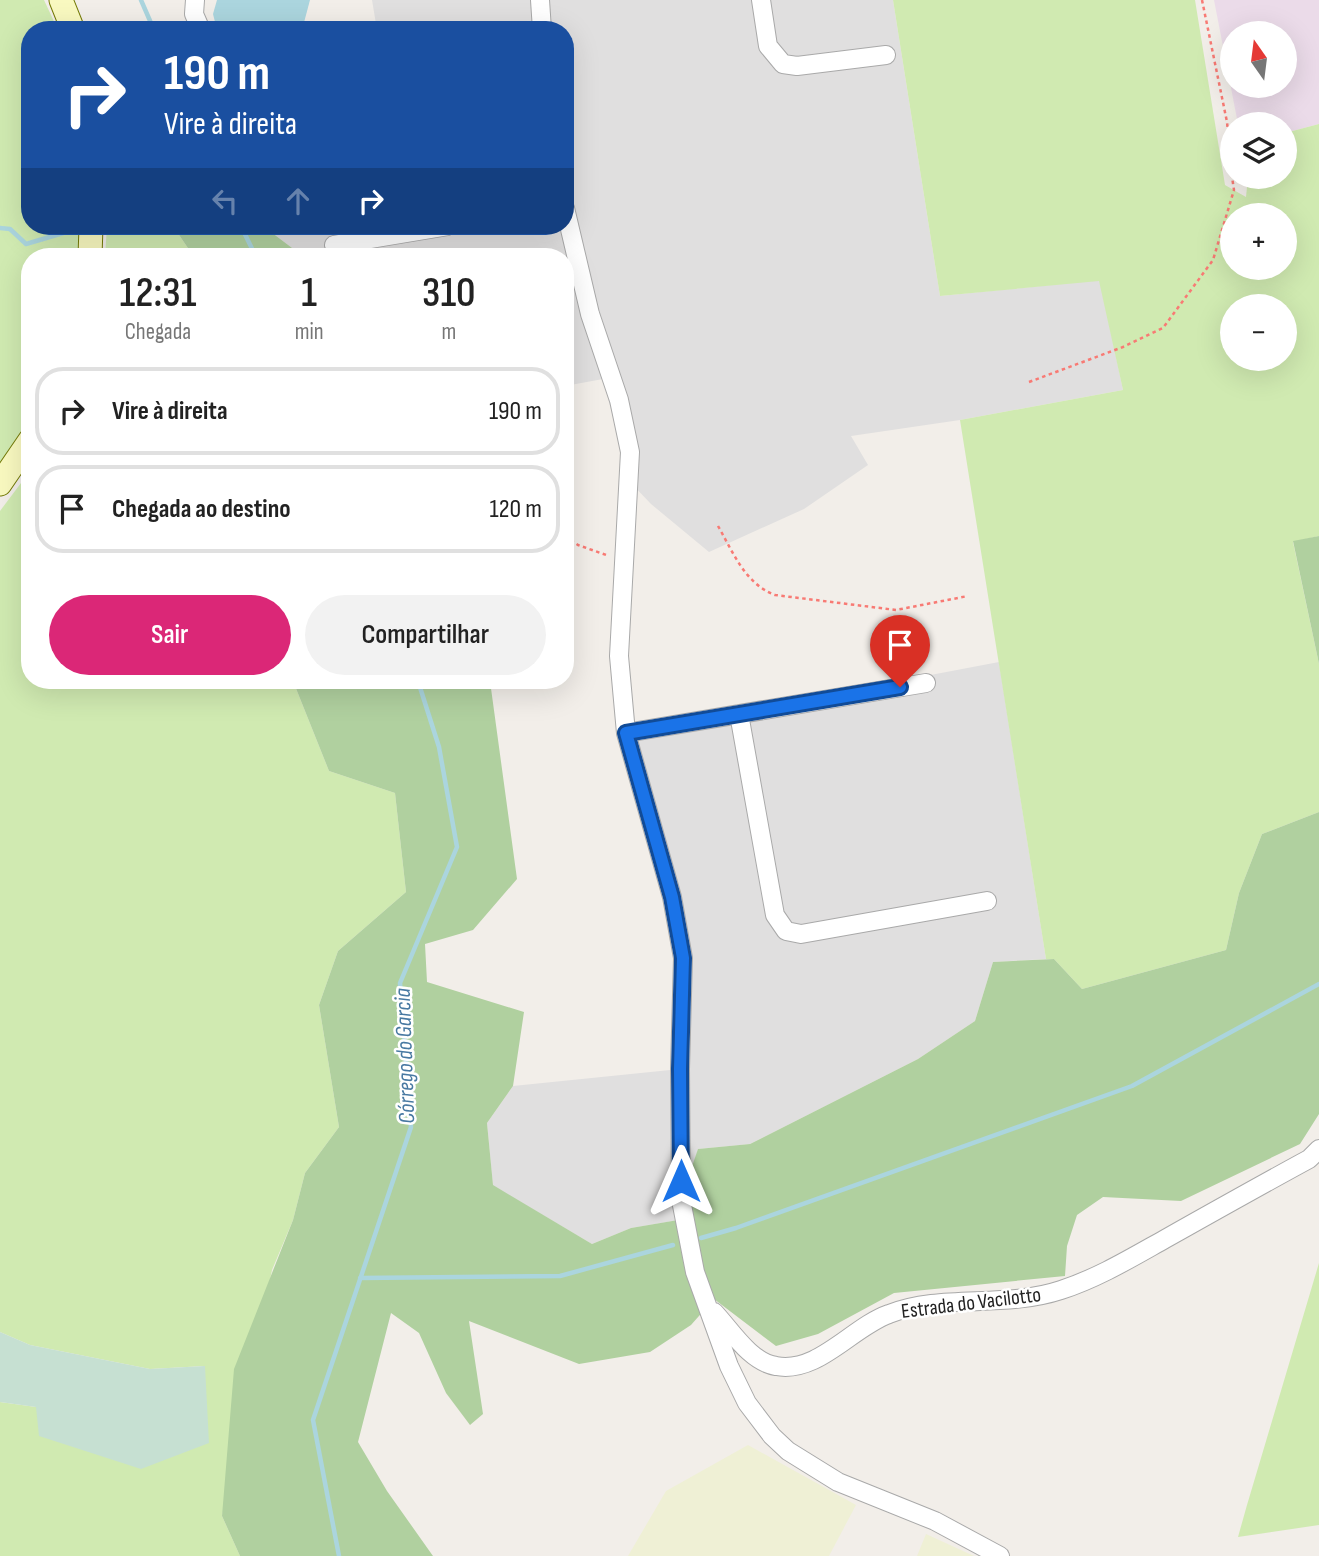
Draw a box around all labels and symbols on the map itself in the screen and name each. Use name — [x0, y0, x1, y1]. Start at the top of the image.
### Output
north arrow — [1220, 21, 1297, 98]
pin — [870, 615, 930, 687]
water label: Córrego do Garcia — [389, 987, 421, 1124]
position arrow — [644, 1144, 718, 1218]
street label: Estrada do Vacilotto — [900, 1282, 1042, 1324]

